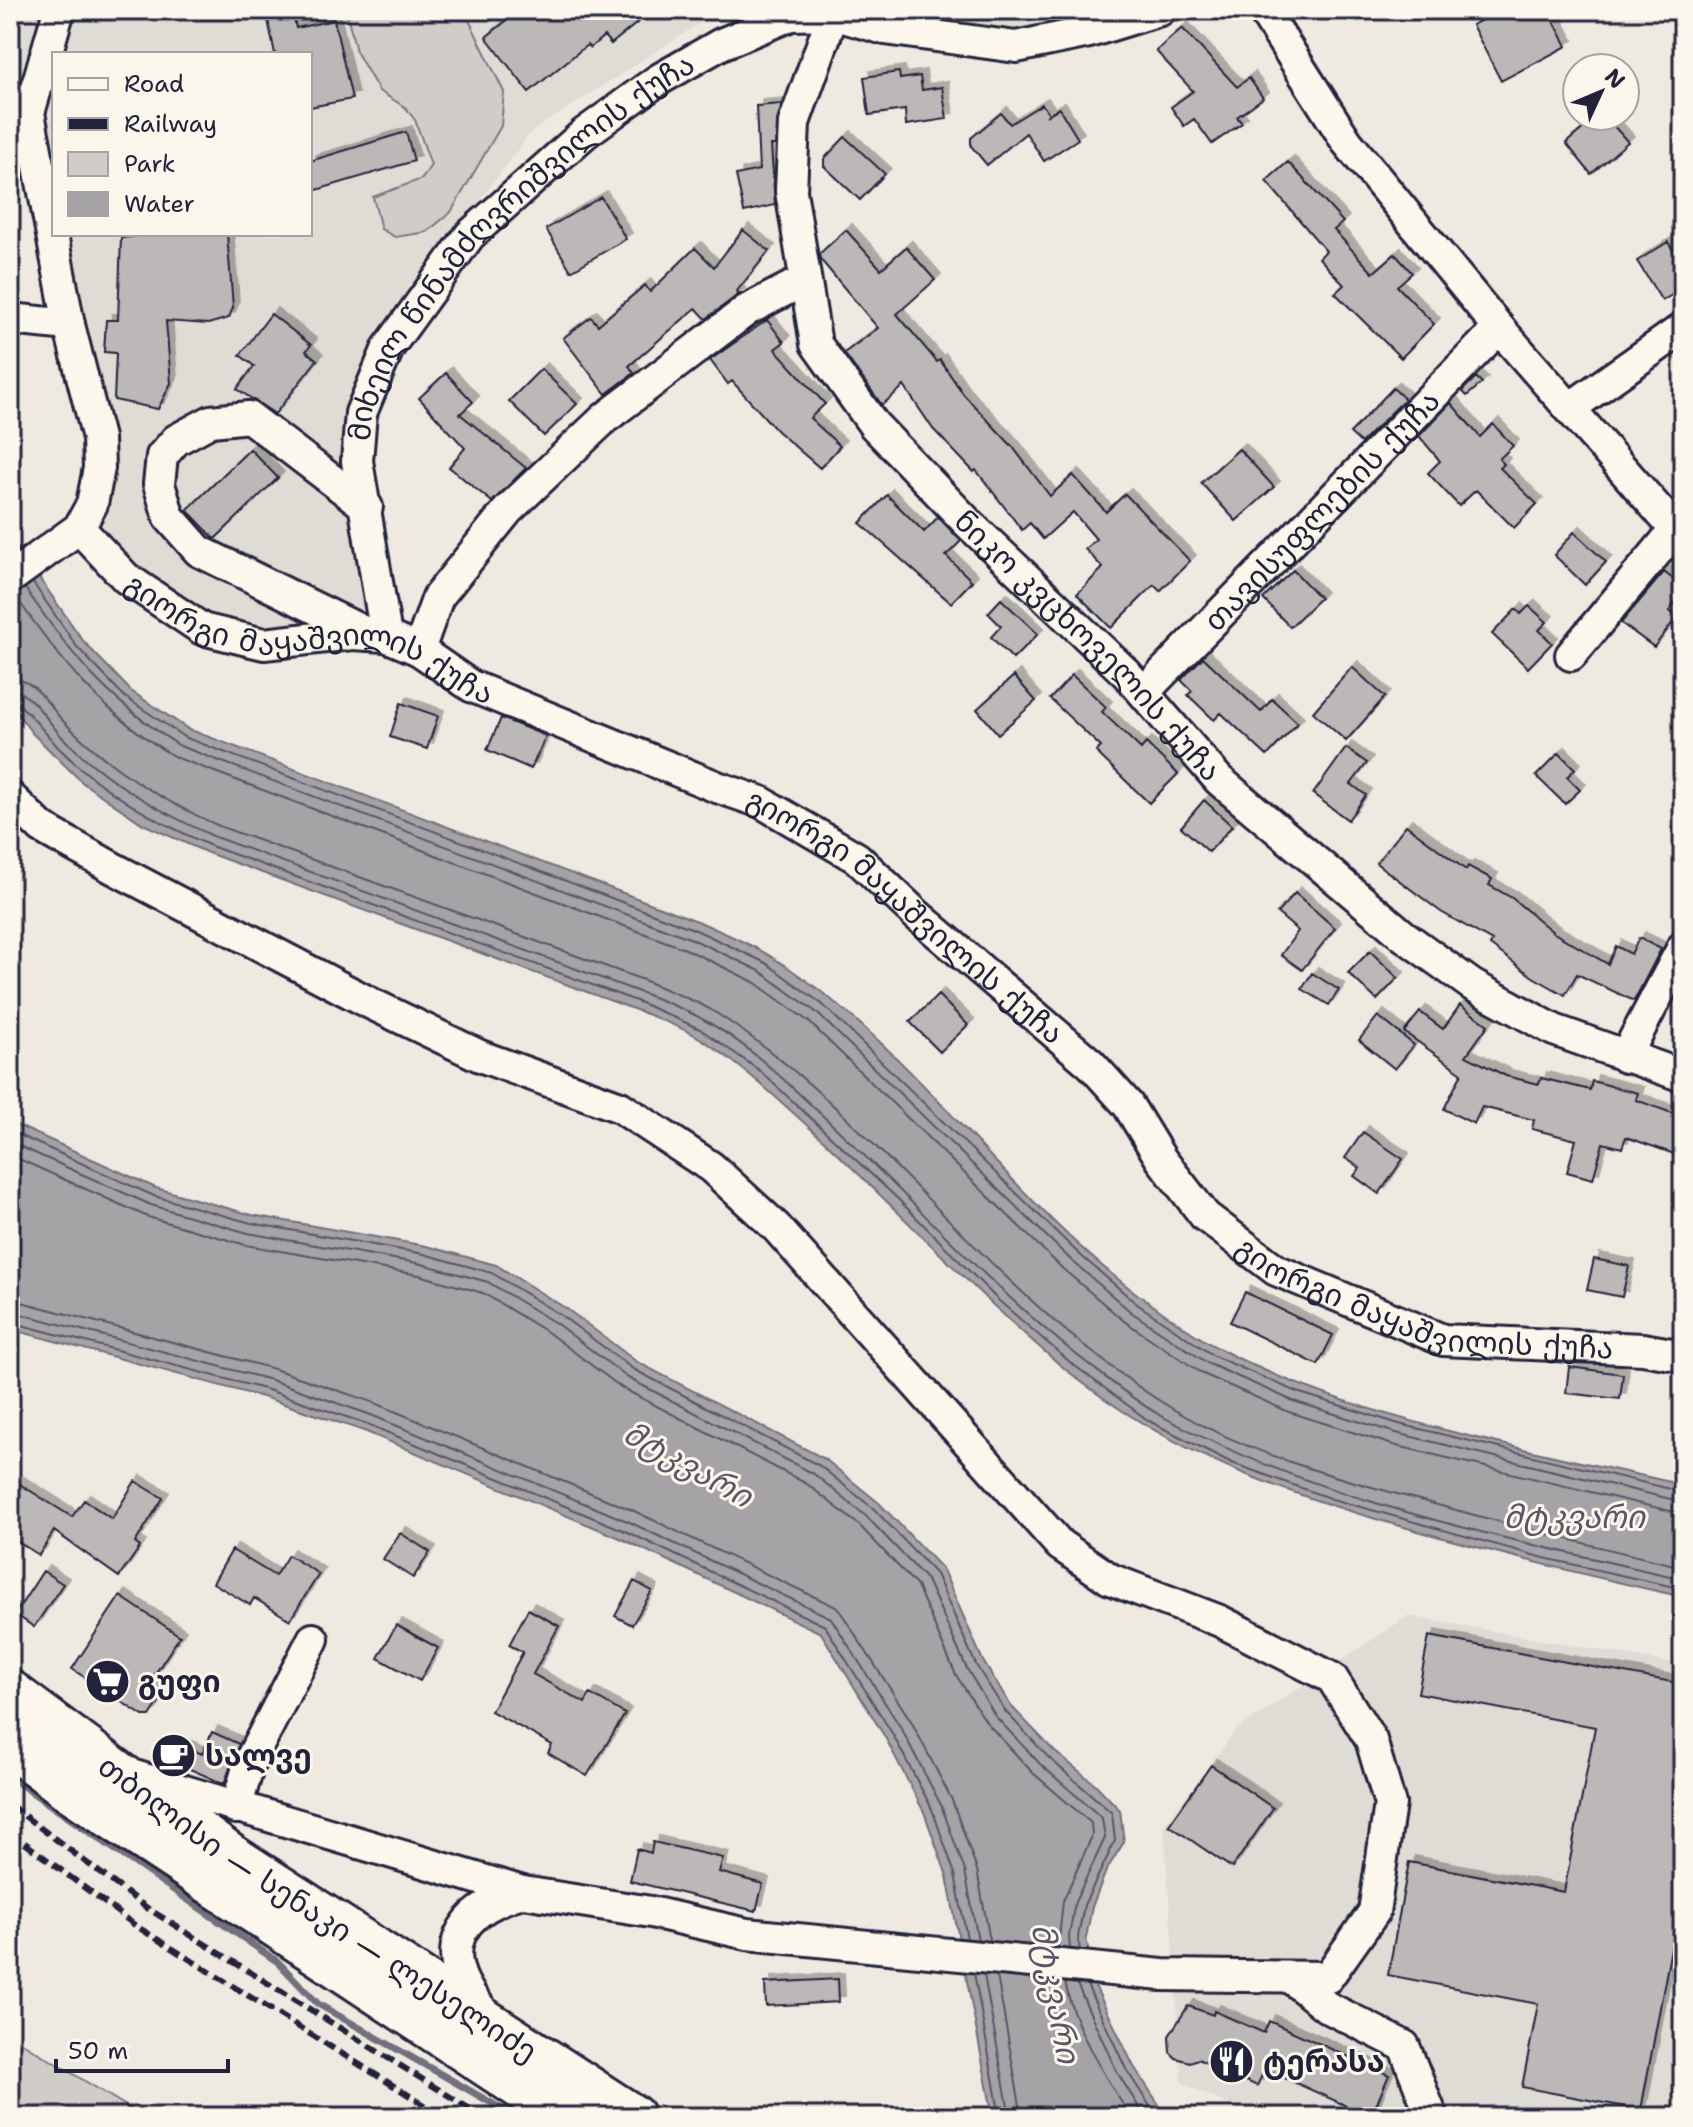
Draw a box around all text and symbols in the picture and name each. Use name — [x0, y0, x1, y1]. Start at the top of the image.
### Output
street label: მიხეილ წინამძღვრიშვილის ქუჩა — [338, 43, 702, 442]
legend — [52, 52, 312, 236]
north arrow — [1561, 52, 1641, 132]
text: N — [1599, 62, 1632, 95]
text: Road — [124, 68, 184, 100]
text: Railway — [124, 108, 217, 140]
text: Park — [124, 148, 176, 180]
text: Water — [124, 188, 195, 220]
street label: თავისუფლების ქუჩა — [1194, 381, 1448, 640]
street label: ნიკო კვცხოველის ქუჩა — [945, 501, 1231, 790]
street label: გიორგი მაყაშვილის ქუჩა — [117, 563, 500, 714]
street label: გიორგი მაყაშვილის ქუჩა — [741, 778, 1073, 1053]
street label: გიორგი მაყაშვილის ქუჩა — [1228, 1226, 1614, 1368]
water label: მტკვარი — [616, 1411, 762, 1518]
water label: მტკვარი — [1503, 1495, 1646, 1538]
supermarket icon: გუფი — [83, 1657, 131, 1705]
place label: გუფი — [138, 1661, 221, 1702]
cafe icon: სალვე — [150, 1731, 198, 1779]
place label: სალვე — [205, 1735, 312, 1776]
street label: თბილისი — სენაკი — ლესელიძე — [90, 1745, 546, 2071]
water label: მტკვარი — [1021, 1920, 1091, 2068]
scale bar — [56, 2023, 228, 2073]
text: 50 m — [68, 2035, 128, 2067]
restaurant icon: ტერასა — [1208, 2037, 1256, 2085]
place label: ტერასა — [1263, 2041, 1385, 2082]

